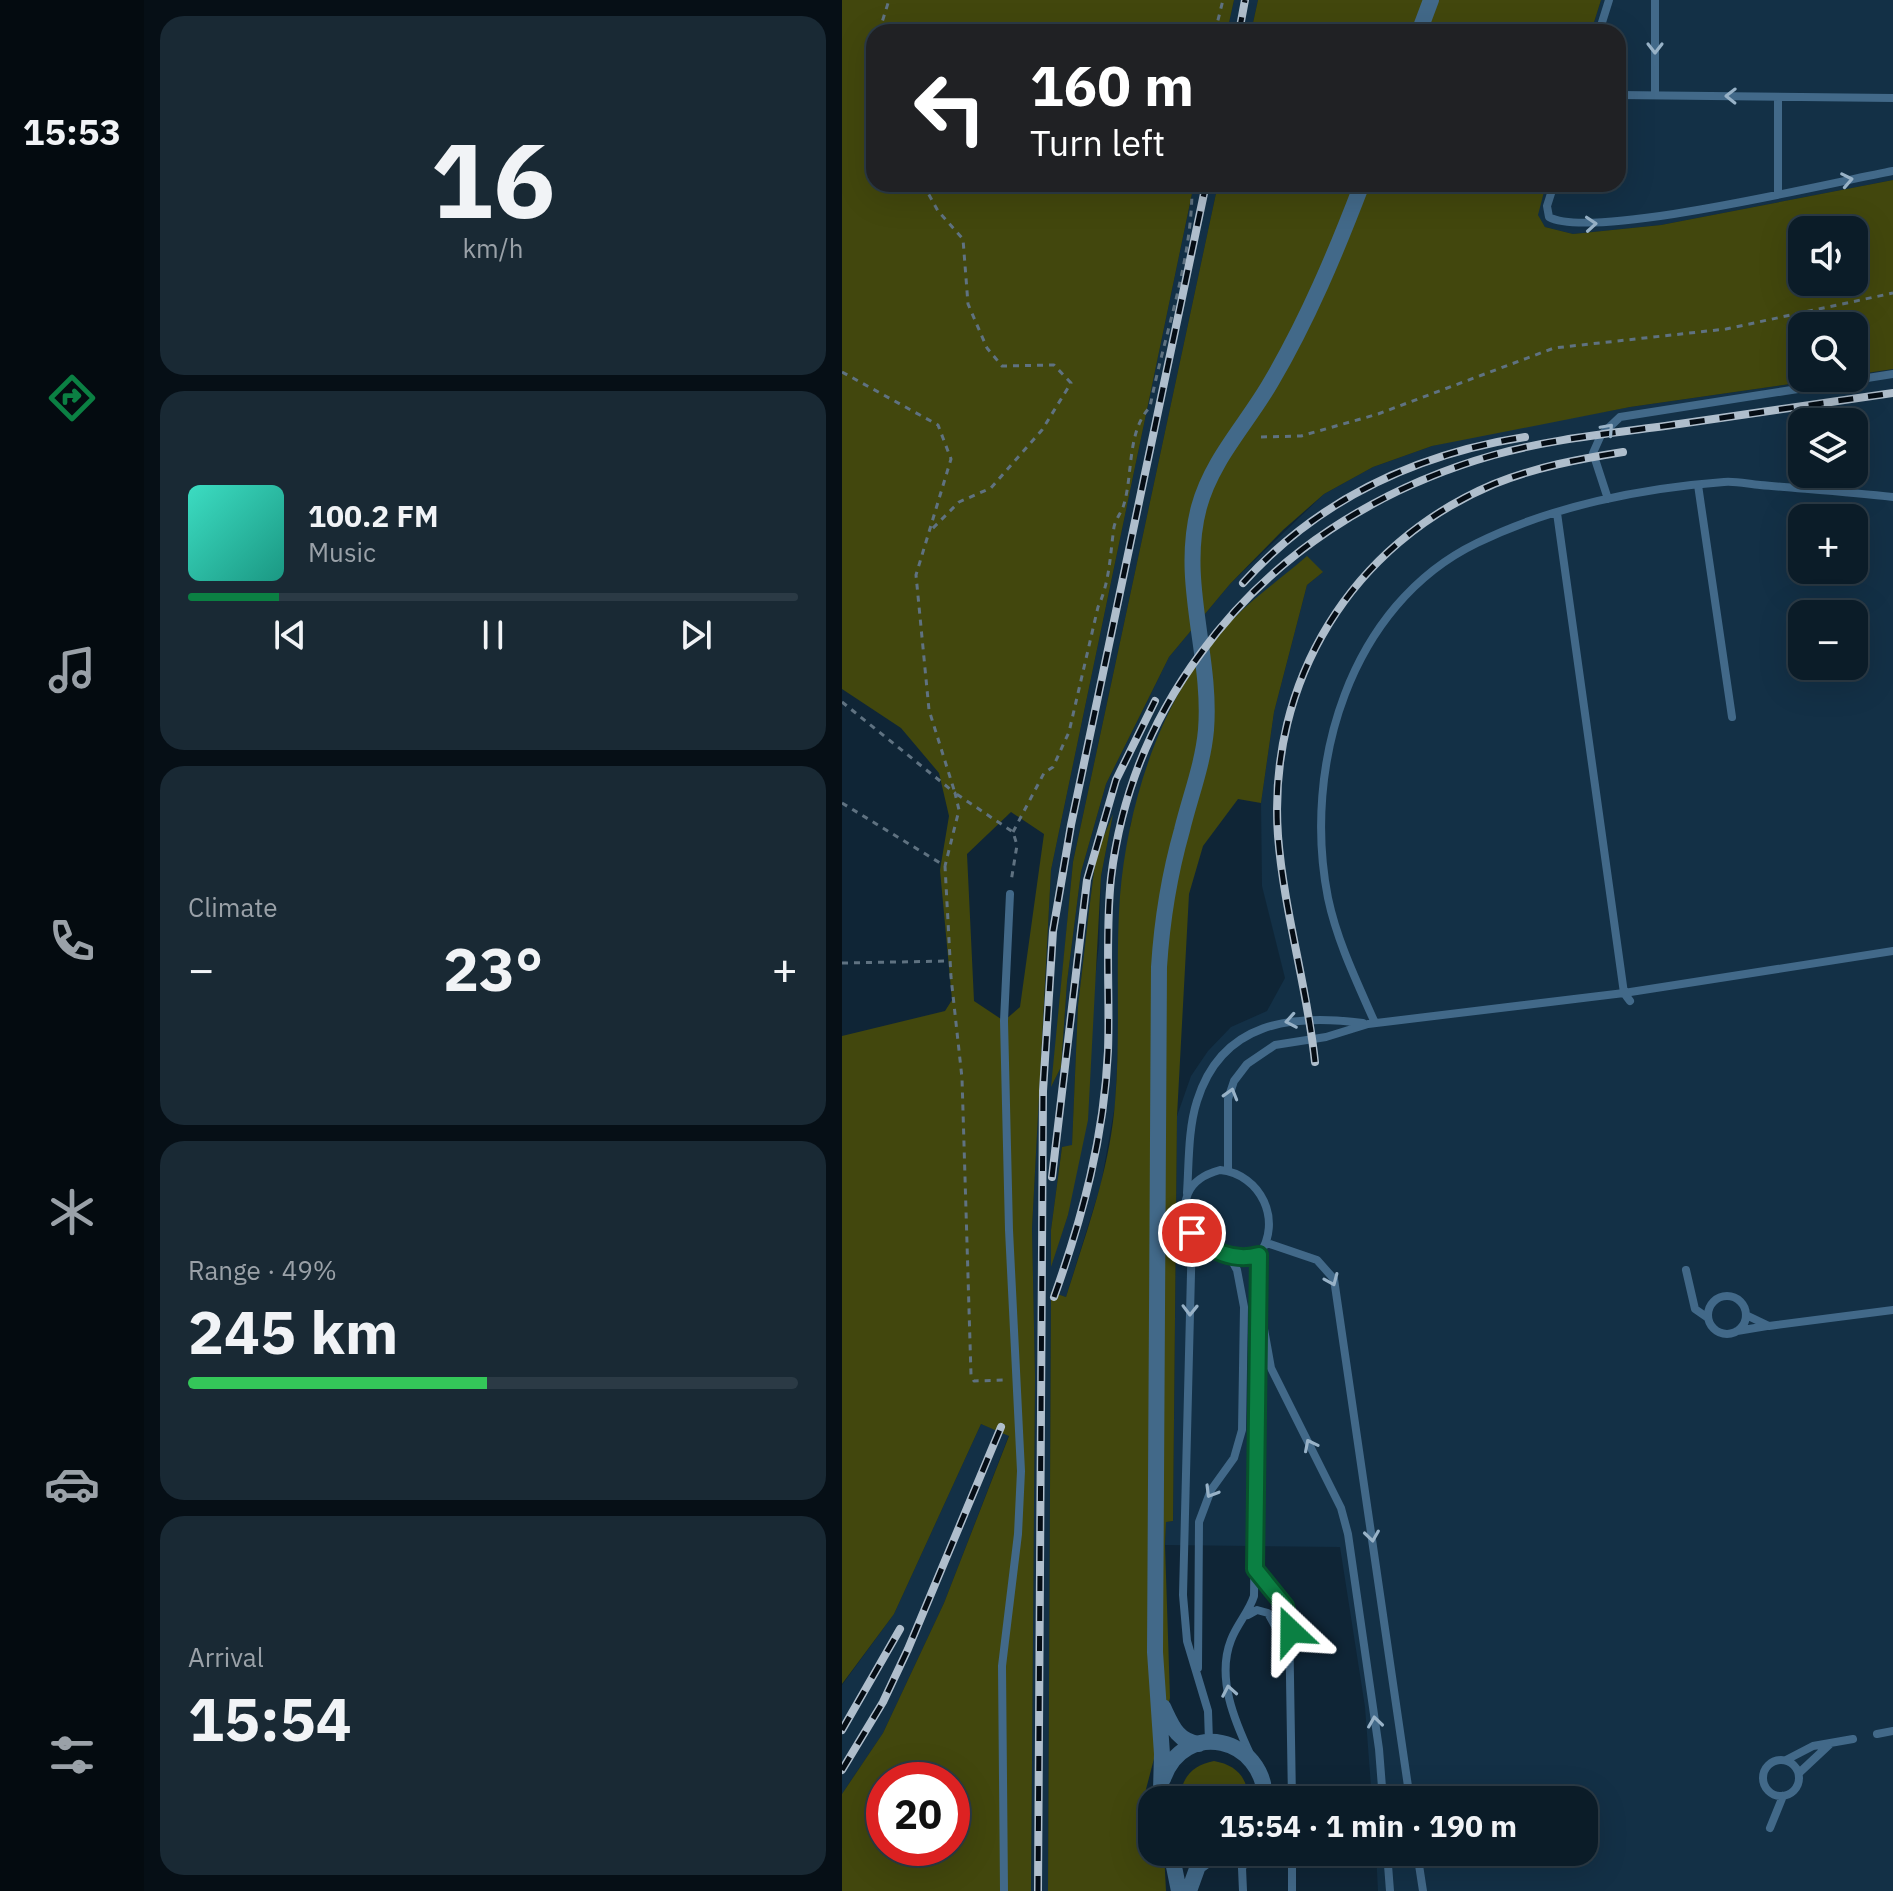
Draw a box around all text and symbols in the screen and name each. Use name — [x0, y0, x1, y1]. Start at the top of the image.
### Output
one-way arrow — [1646, 42, 1664, 55]
text: 160 m — [1030, 49, 1194, 121]
icon: left — [898, 56, 1002, 160]
one-way arrow — [1724, 87, 1737, 105]
text: 15:53 — [23, 108, 121, 155]
text: 16 — [431, 111, 555, 247]
text: Turn left — [1030, 119, 1165, 166]
one-way arrow — [1839, 172, 1853, 189]
one-way arrow — [1585, 216, 1598, 233]
map controls — [1788, 216, 1868, 680]
button: sound — [1788, 216, 1868, 296]
text: km/h — [462, 231, 524, 265]
button: search — [1788, 312, 1868, 392]
icon: directions — [44, 370, 100, 426]
button: layers — [1788, 408, 1868, 488]
one-way arrow — [1599, 424, 1614, 438]
text: 100.2 FM — [308, 496, 439, 535]
button: + — [1788, 504, 1868, 584]
text: Music — [308, 535, 376, 569]
button: − — [1788, 600, 1868, 680]
icon: previous — [268, 613, 312, 657]
icon: pause — [471, 613, 515, 657]
icon: next — [674, 613, 718, 657]
icon: music — [44, 642, 100, 698]
text: Climate — [188, 890, 278, 924]
icon: phone — [44, 913, 100, 969]
text: 23° — [443, 929, 543, 1008]
text: − — [188, 940, 214, 997]
text: + — [772, 940, 798, 997]
one-way arrow — [1284, 1011, 1297, 1028]
one-way arrow — [1222, 1087, 1238, 1101]
icon: climate — [44, 1184, 100, 1240]
pin — [1158, 1199, 1226, 1267]
icon: arrive — [1170, 1211, 1214, 1255]
text: Range · 49% — [188, 1253, 337, 1287]
one-way arrow — [1322, 1271, 1338, 1286]
text: 245 km — [188, 1292, 398, 1371]
one-way arrow — [1181, 1304, 1199, 1317]
one-way arrow — [1304, 1438, 1320, 1453]
icon: car — [44, 1456, 100, 1512]
one-way arrow — [1205, 1483, 1221, 1498]
one-way arrow — [1363, 1530, 1380, 1543]
position arrow — [1249, 1589, 1333, 1673]
text: Arrival — [188, 1640, 264, 1674]
text: 15:54 — [188, 1679, 352, 1758]
one-way arrow — [1222, 1684, 1239, 1697]
one-way arrow — [1367, 1716, 1384, 1729]
icon: filters — [44, 1727, 100, 1783]
speed limit sign: 20 — [866, 1762, 970, 1866]
text: 15:54 · 1 min · 190 m — [1219, 1806, 1517, 1845]

